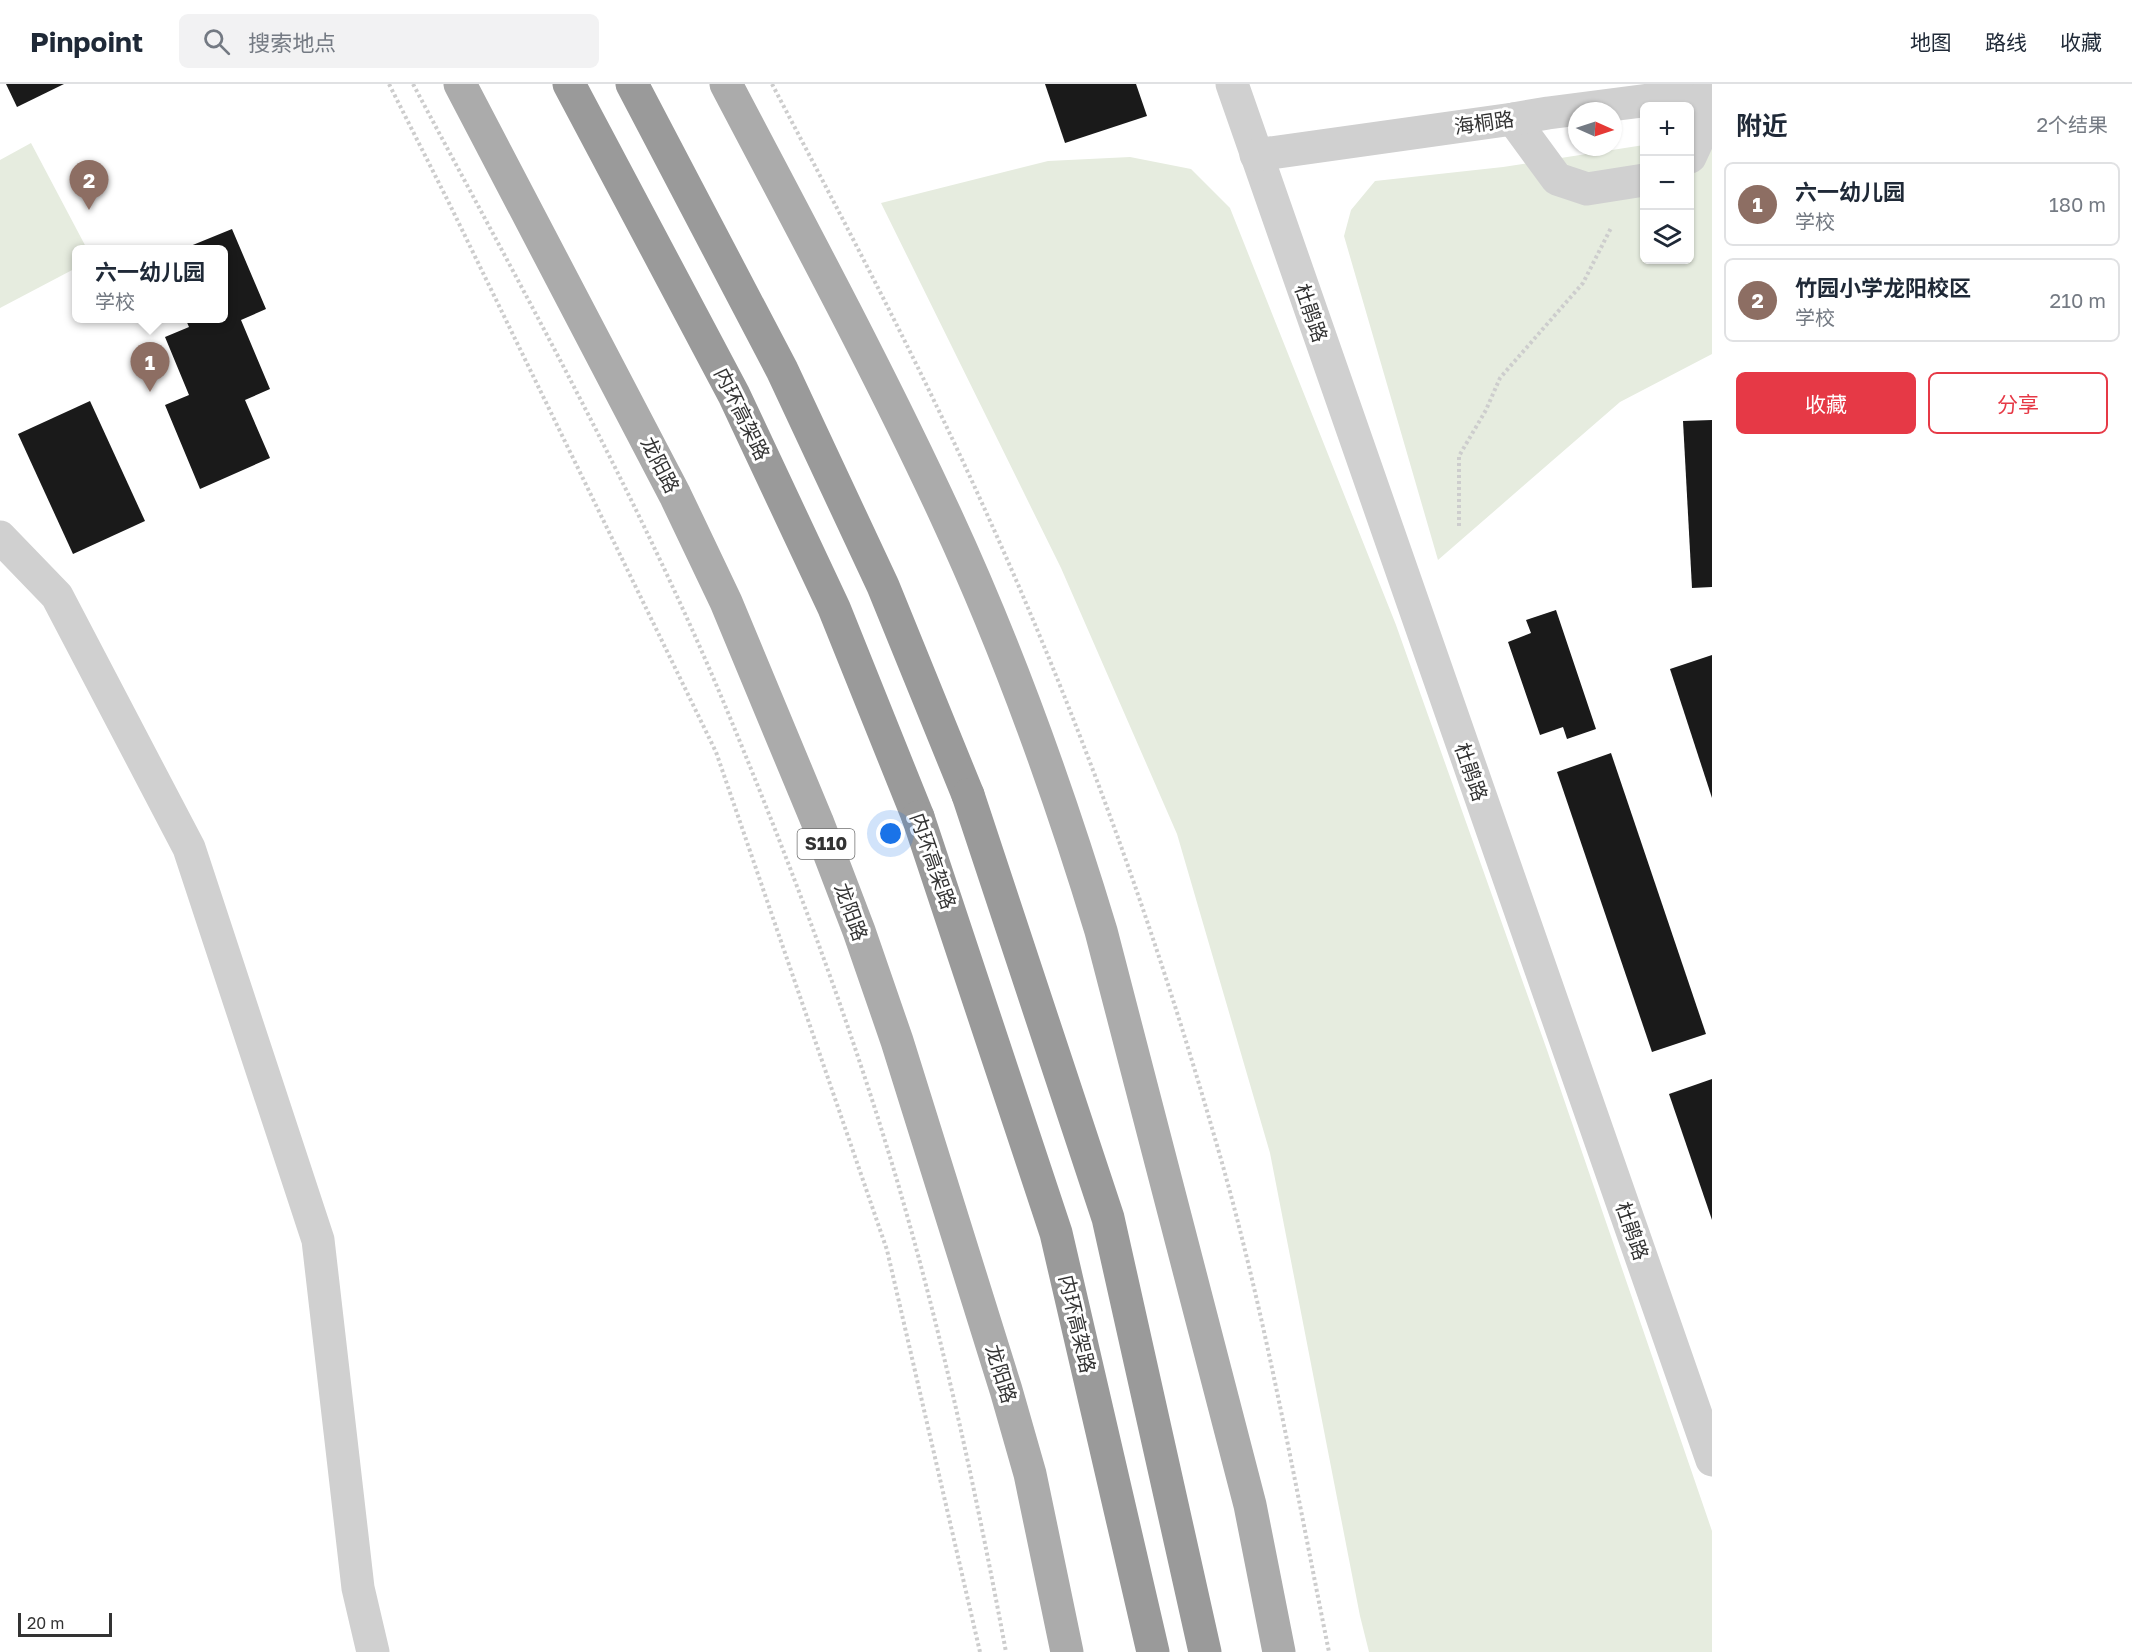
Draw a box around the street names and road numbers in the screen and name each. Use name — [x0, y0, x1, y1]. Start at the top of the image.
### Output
street label: 海桐路 — [1452, 106, 1515, 138]
street label: 杜鹃路 — [1291, 280, 1333, 345]
street label: 内环高架路 — [710, 363, 776, 464]
street label: 龙阳路 — [637, 432, 685, 497]
street label: 杜鹃路 — [1451, 739, 1493, 804]
street label: 内环高架路 — [906, 809, 962, 912]
road number: S110 — [798, 829, 854, 859]
street label: 龙阳路 — [830, 879, 873, 944]
street label: 杜鹃路 — [1612, 1198, 1654, 1263]
street label: 内环高架路 — [1055, 1272, 1101, 1375]
street label: 龙阳路 — [982, 1342, 1022, 1406]

